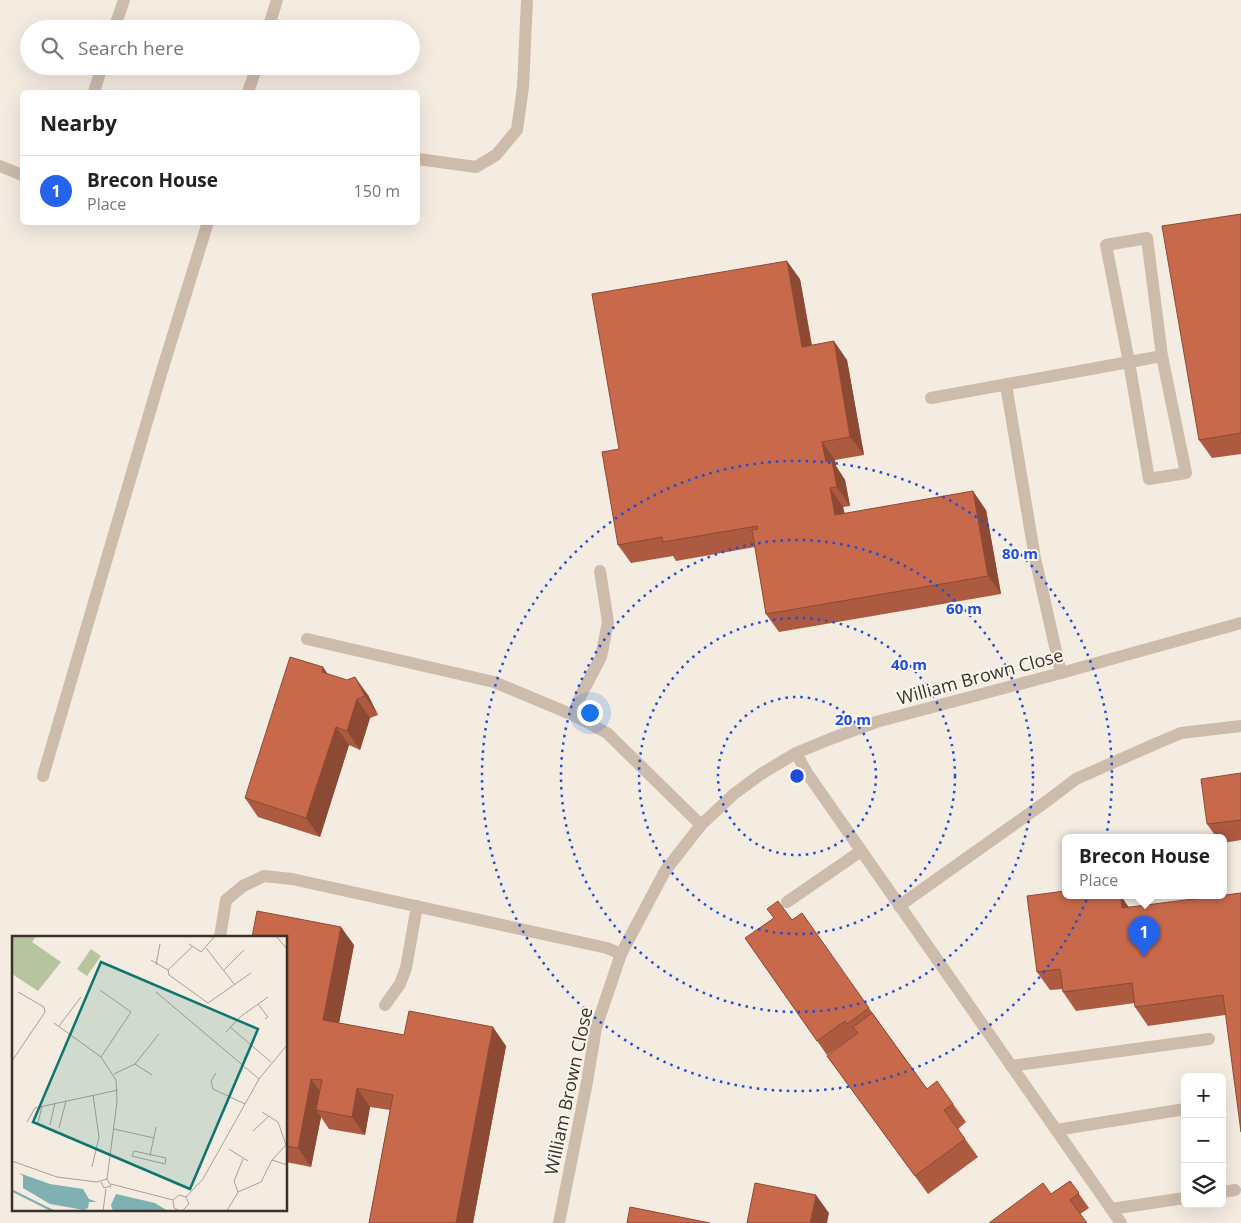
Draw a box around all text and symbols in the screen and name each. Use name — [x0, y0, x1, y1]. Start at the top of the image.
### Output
search box — [20, 20, 420, 75]
icon: search — [38, 34, 66, 62]
text: Search here — [78, 35, 184, 61]
text: Nearby — [40, 109, 117, 137]
text: Brecon House — [87, 167, 218, 193]
text: 1 — [51, 180, 61, 202]
text: 150 m — [354, 180, 400, 202]
text: Place — [87, 193, 126, 215]
text: 80 m — [1002, 543, 1038, 563]
text: 60 m — [946, 598, 982, 618]
street label: William Brown Close — [894, 642, 1066, 710]
text: 40 m — [891, 654, 927, 674]
your location — [577, 700, 603, 726]
text: 20 m — [835, 709, 871, 729]
centre of rings — [788, 767, 806, 785]
popup — [1062, 834, 1227, 899]
text: Brecon House — [1079, 843, 1210, 869]
text: Place — [1079, 869, 1118, 891]
pin: 1 — [1128, 916, 1160, 957]
inset map — [12, 936, 288, 1210]
street label: William Brown Close — [538, 1005, 598, 1177]
map controls — [1181, 1073, 1226, 1208]
button: + — [1181, 1073, 1226, 1118]
button: − — [1181, 1118, 1226, 1163]
button: layers — [1181, 1163, 1226, 1208]

